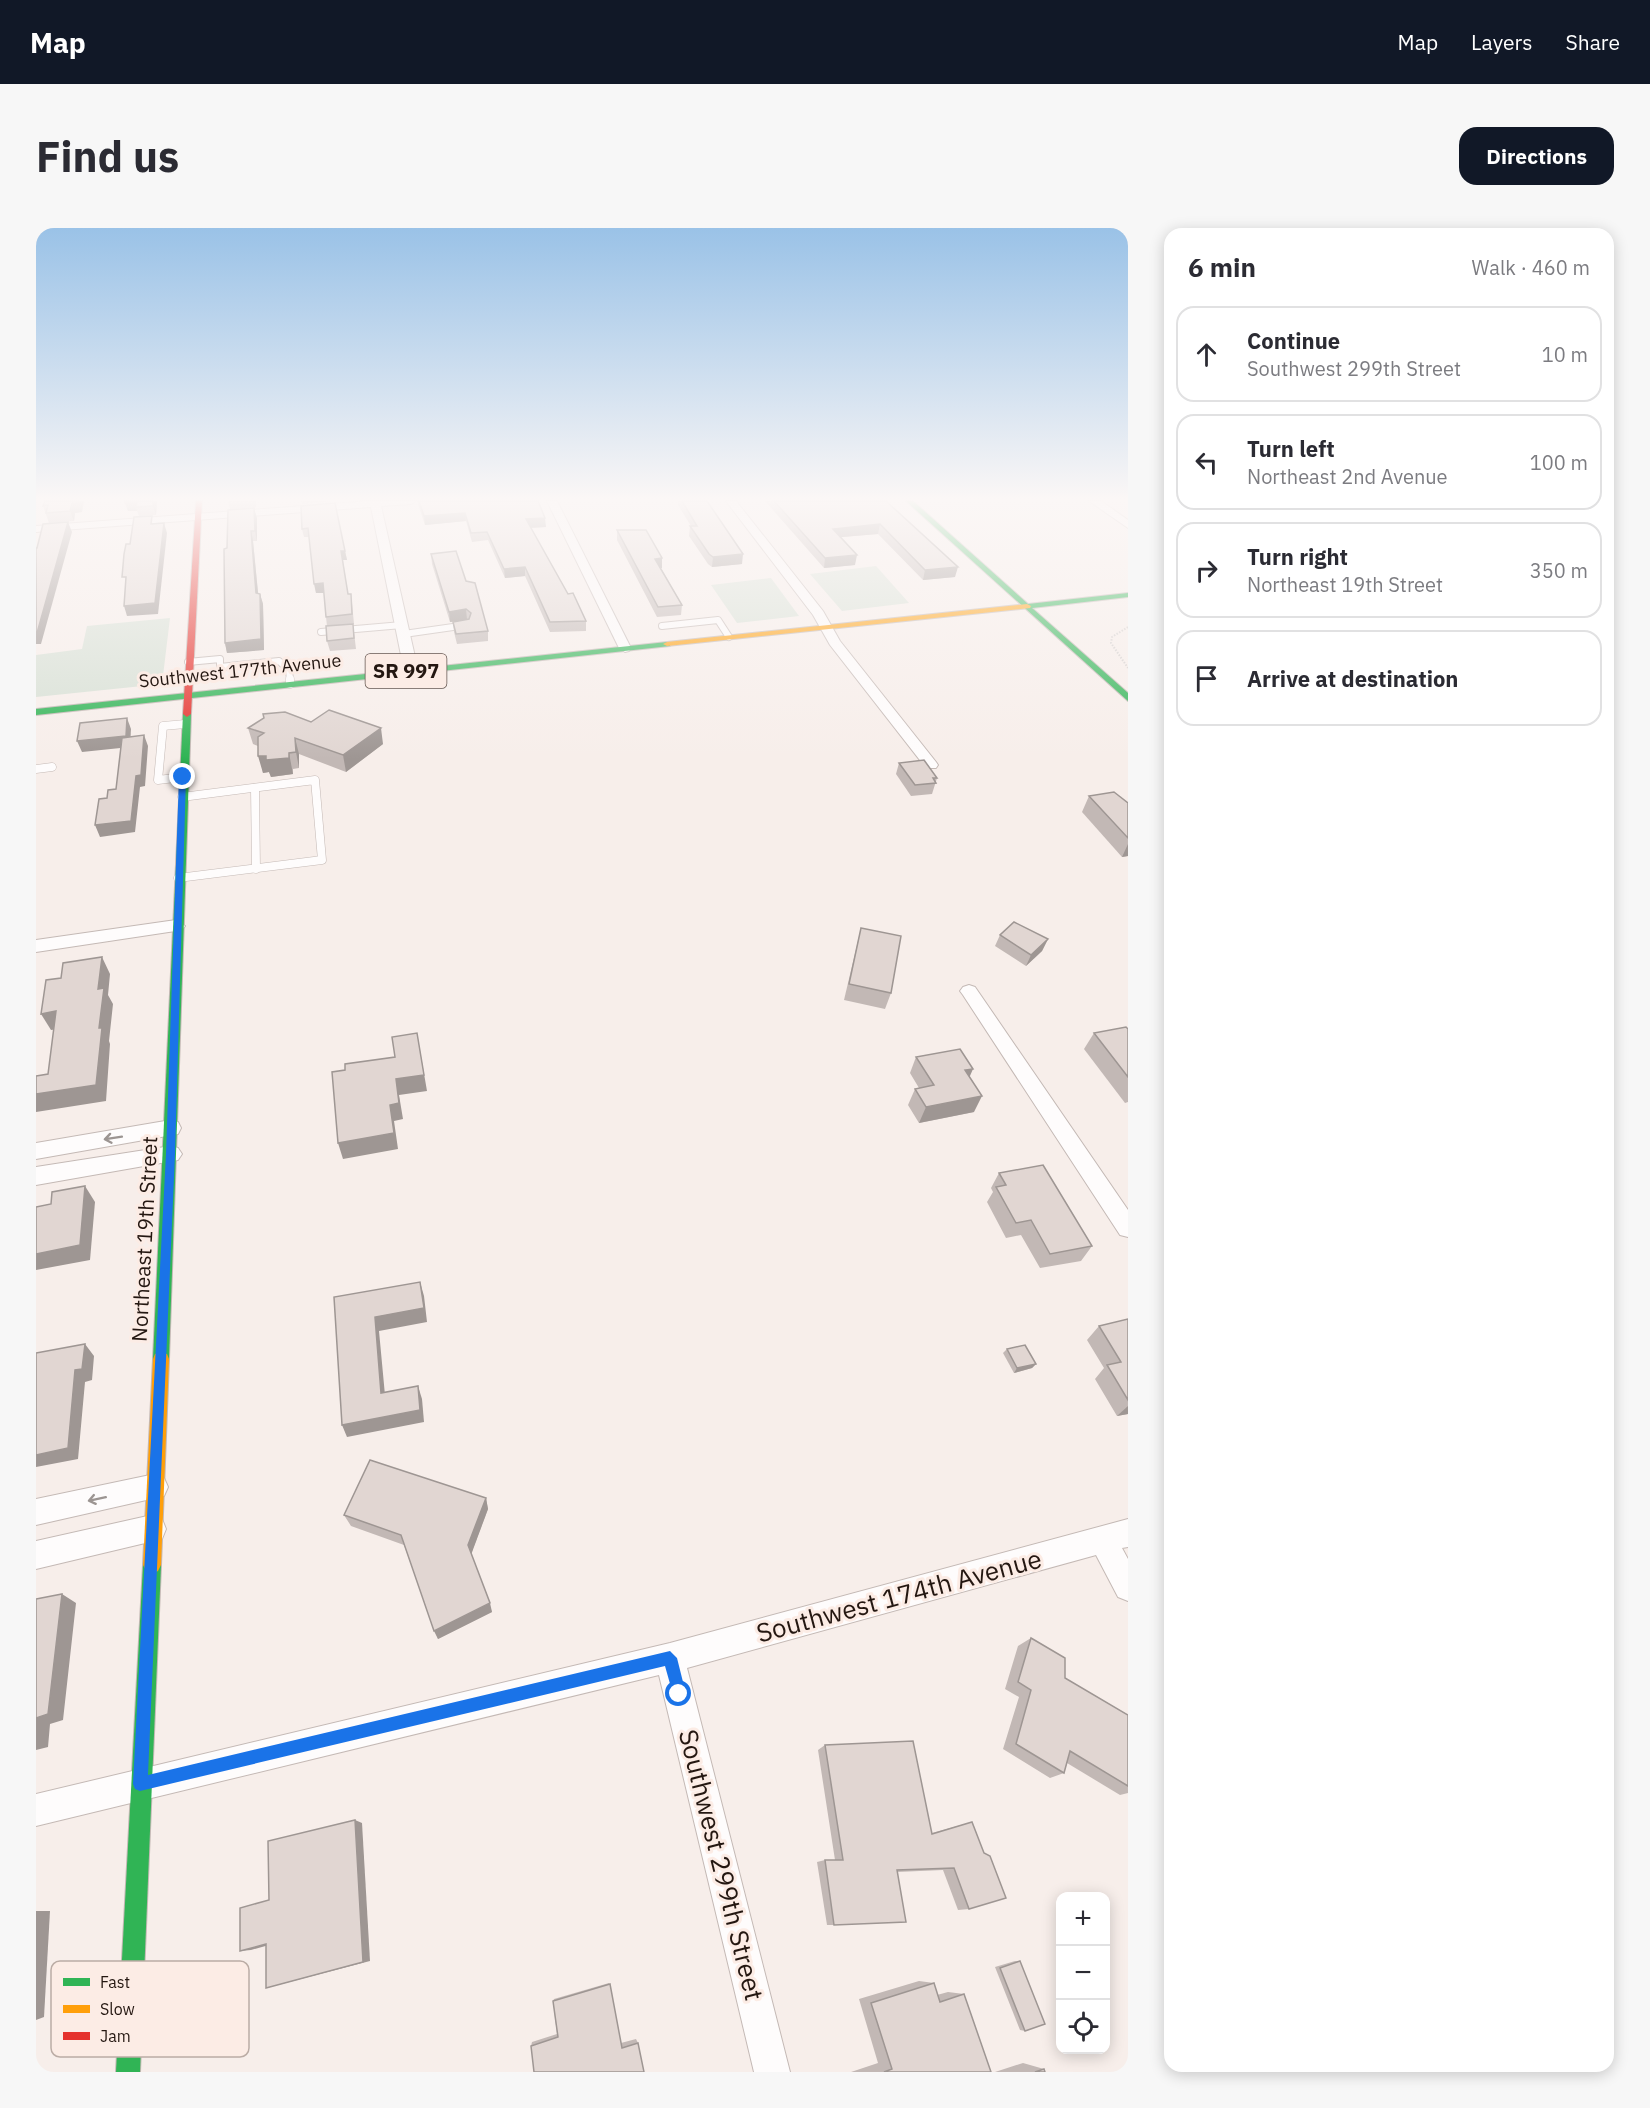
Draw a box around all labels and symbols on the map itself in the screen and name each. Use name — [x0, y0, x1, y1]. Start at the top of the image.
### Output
street label: Southwest 177th Avenue — [138, 648, 342, 693]
road number: SR 997 — [366, 654, 446, 688]
route end — [169, 763, 195, 789]
one-way arrow — [104, 1133, 124, 1144]
street label: Northeast 19th Street — [125, 1135, 163, 1342]
one-way arrow — [88, 1494, 108, 1505]
street label: Southwest 174th Avenue — [752, 1541, 1045, 1649]
route start — [665, 1680, 691, 1706]
street label: Southwest 299th Street — [672, 1726, 772, 2004]
legend — [51, 1961, 249, 2057]
text: Fast — [100, 1972, 130, 1992]
text: Slow — [100, 1999, 135, 2019]
text: Jam — [100, 2026, 131, 2046]

